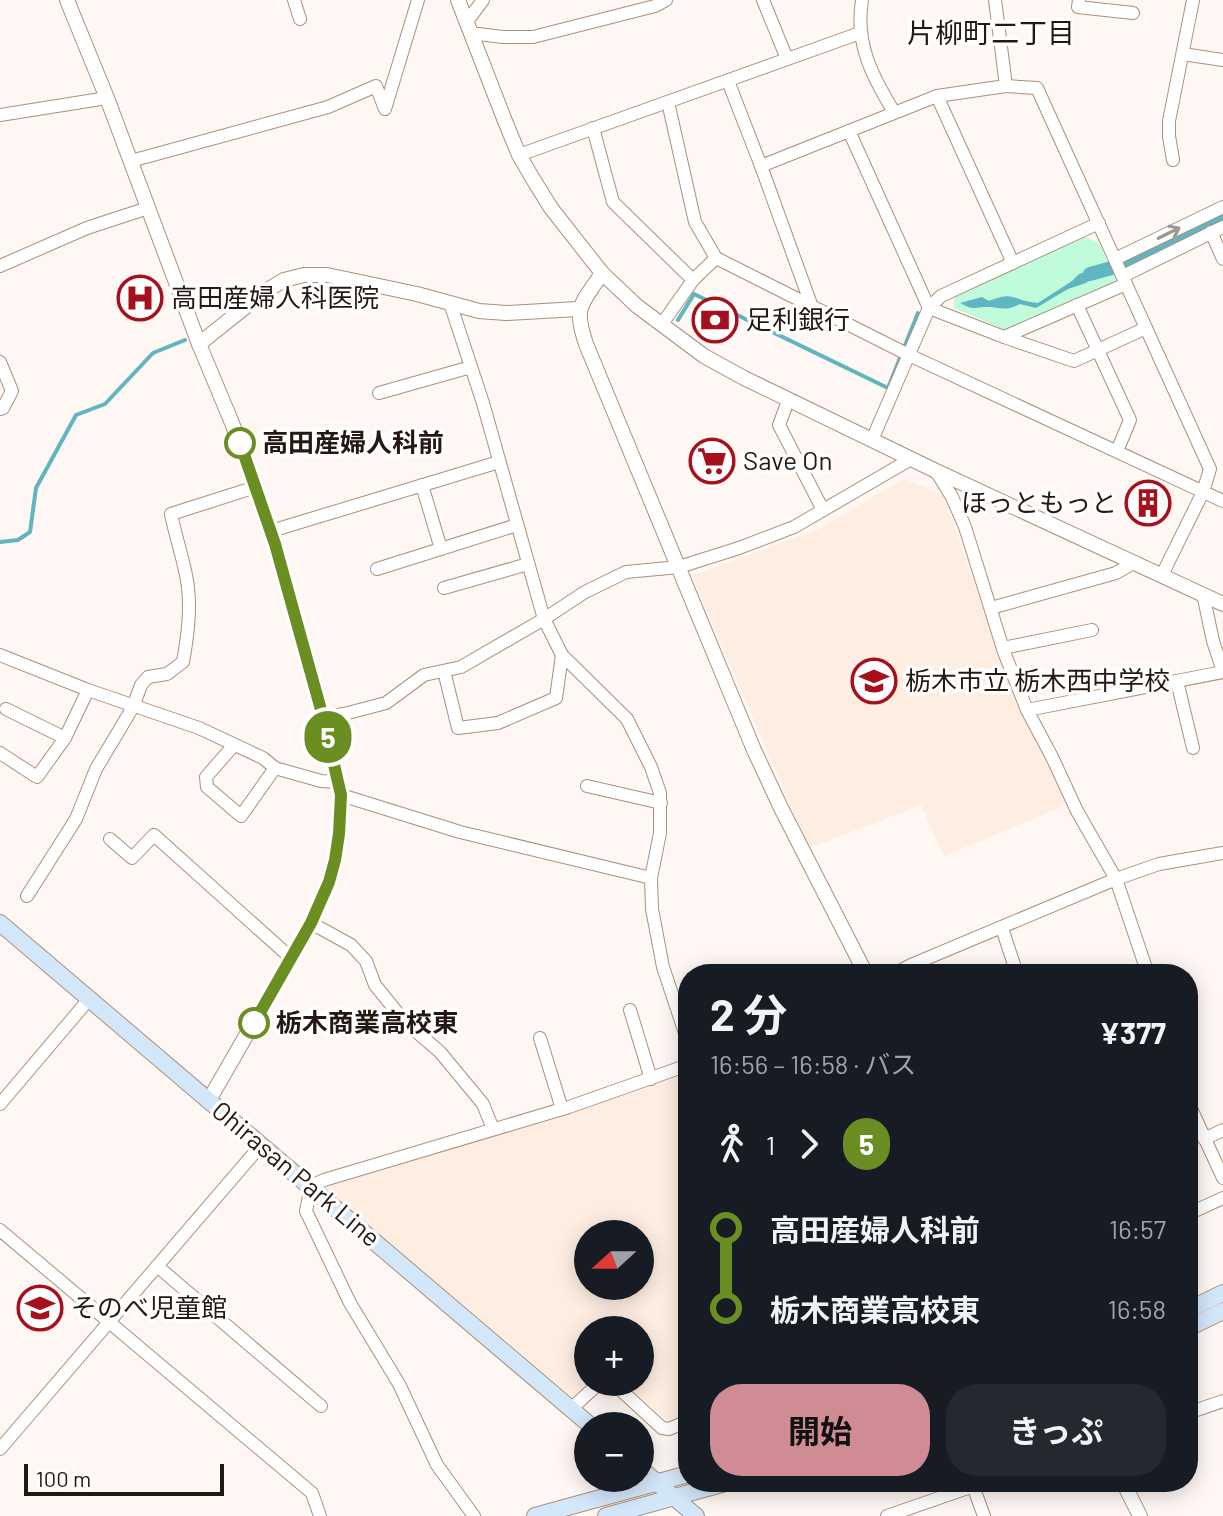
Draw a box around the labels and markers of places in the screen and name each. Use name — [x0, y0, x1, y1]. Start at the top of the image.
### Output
hospital icon: 高田産婦人科医院 — [116, 274, 164, 322]
place label: 高田産婦人科医院 — [171, 281, 379, 312]
bank icon: 足利銀行 — [691, 296, 739, 344]
place label: 足利銀行 — [746, 303, 850, 334]
place label: 高田産婦人科前 — [262, 426, 444, 457]
marker: 高田産婦人科前 — [225, 428, 255, 458]
supermarket icon: Save On — [688, 437, 736, 485]
place label: Save On — [743, 444, 832, 475]
building icon: ほっともっと — [1124, 479, 1172, 527]
place label: ほっともっと — [961, 486, 1117, 517]
school or university icon: 栃木市立 栃木西中学校 — [850, 657, 898, 705]
place label: 栃木市立 栃木西中学校 — [905, 664, 1170, 695]
place label: 栃木商業高校東 — [276, 1006, 458, 1037]
marker: 栃木商業高校東 — [239, 1008, 269, 1038]
school or university icon: そのべ児童館 — [16, 1284, 64, 1332]
place label: そのべ児童館 — [71, 1291, 227, 1322]

